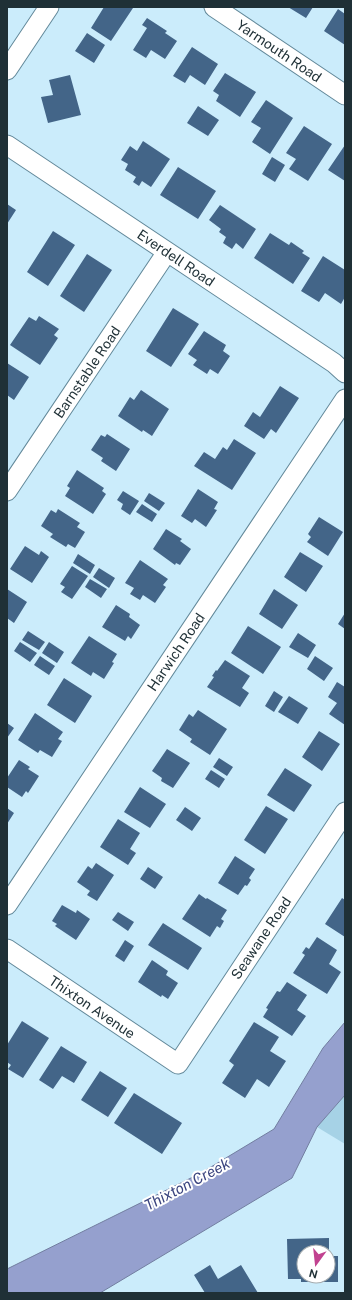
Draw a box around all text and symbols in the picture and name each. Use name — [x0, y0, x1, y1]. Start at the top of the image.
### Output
street label: Yarmouth Road — [233, 17, 325, 85]
street label: Everdell Road — [134, 226, 218, 290]
street label: Barnstable Road — [50, 323, 124, 421]
street label: Harwich Road — [144, 610, 208, 694]
street label: Seawane Road — [228, 894, 294, 982]
street label: Thixton Avenue — [46, 972, 138, 1042]
water label: Thixton Creek — [142, 1154, 233, 1214]
north arrow — [296, 1244, 336, 1284]
text: N — [308, 1267, 319, 1281]

